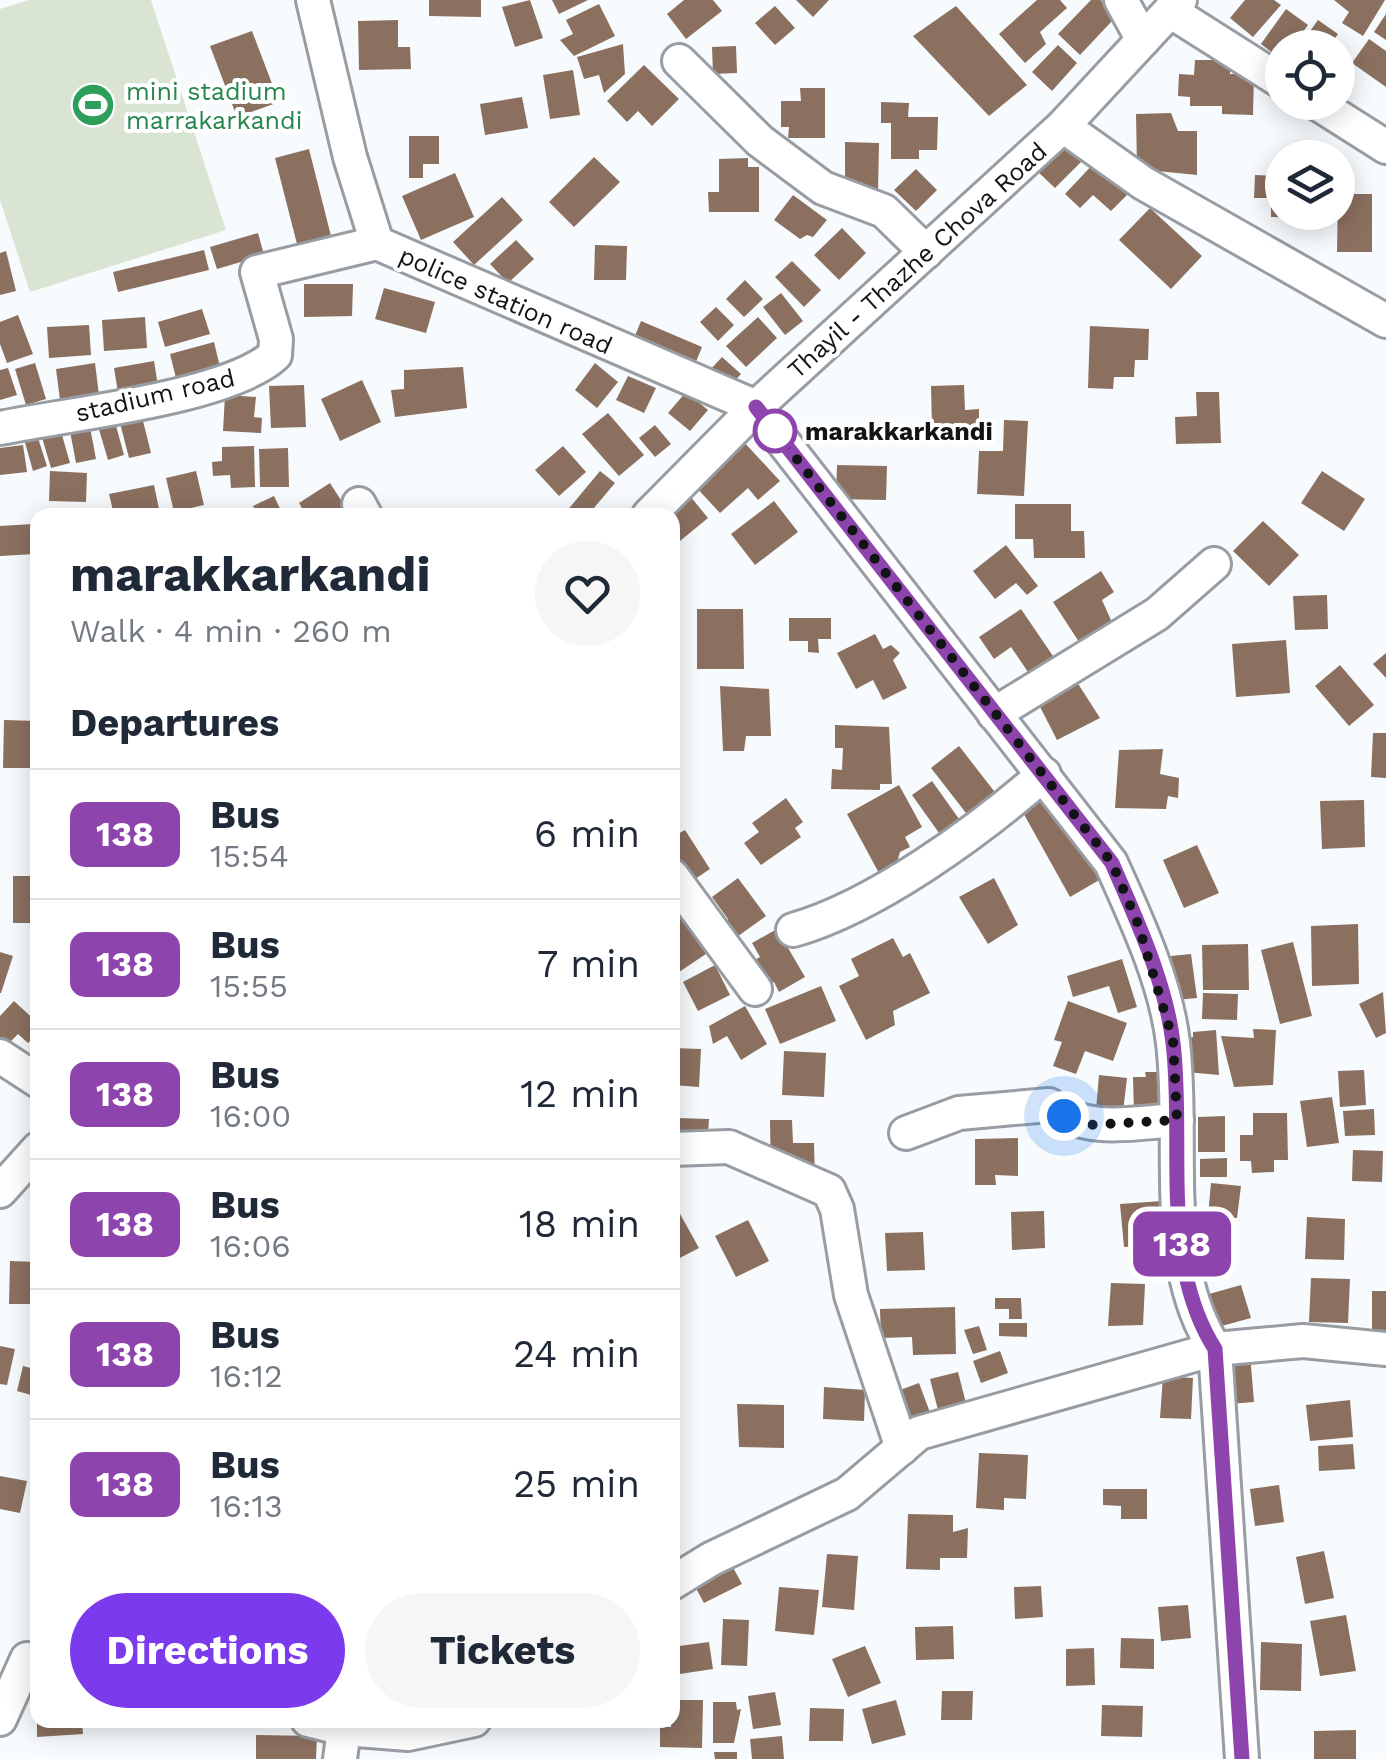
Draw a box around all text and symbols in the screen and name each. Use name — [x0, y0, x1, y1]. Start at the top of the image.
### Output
map controls — [1265, 30, 1355, 230]
button: locate — [1265, 30, 1355, 120]
place label: mini stadium marrakarkandi — [126, 77, 302, 135]
sports icon: mini stadium marrakarkandi — [70, 82, 116, 128]
street label: Thayil - Thazhe Chova Road — [782, 136, 1053, 384]
button: layers — [1265, 140, 1355, 230]
street label: police station road — [395, 240, 617, 360]
street label: stadium road — [73, 363, 238, 428]
marker: marakkarkandi — [754, 410, 796, 452]
place label: marakkarkandi — [805, 417, 993, 446]
button: heart — [535, 541, 640, 646]
text: marakkarkandi — [70, 546, 430, 603]
text: Walk · 4 min · 260 m — [70, 612, 392, 650]
text: Departures — [70, 701, 279, 745]
text: Bus — [210, 793, 280, 837]
text: 6 min — [534, 812, 640, 856]
text: 138 — [96, 813, 154, 855]
text: 15:54 — [210, 837, 289, 875]
text: Bus — [210, 923, 280, 967]
text: 7 min — [537, 942, 640, 986]
text: 138 — [96, 943, 154, 985]
text: 15:55 — [210, 967, 288, 1005]
text: Bus — [210, 1053, 280, 1097]
text: 12 min — [520, 1072, 640, 1116]
text: 138 — [96, 1073, 154, 1115]
your location — [1039, 1091, 1089, 1141]
text: 16:00 — [210, 1097, 291, 1135]
text: Bus — [210, 1183, 280, 1227]
text: 18 min — [519, 1202, 640, 1246]
text: 138 — [96, 1203, 154, 1245]
line badge: 138 — [1124, 1212, 1240, 1276]
text: 138 — [1153, 1223, 1211, 1265]
text: 16:06 — [210, 1227, 291, 1265]
text: Bus — [210, 1313, 280, 1357]
text: 24 min — [513, 1332, 640, 1376]
text: 138 — [96, 1333, 154, 1375]
text: 16:12 — [210, 1357, 283, 1395]
text: Bus — [210, 1443, 280, 1487]
text: 25 min — [513, 1462, 640, 1506]
text: 138 — [96, 1463, 154, 1505]
text: 16:13 — [210, 1487, 283, 1525]
button: Directions — [70, 1593, 345, 1708]
button: Tickets — [365, 1593, 640, 1708]

